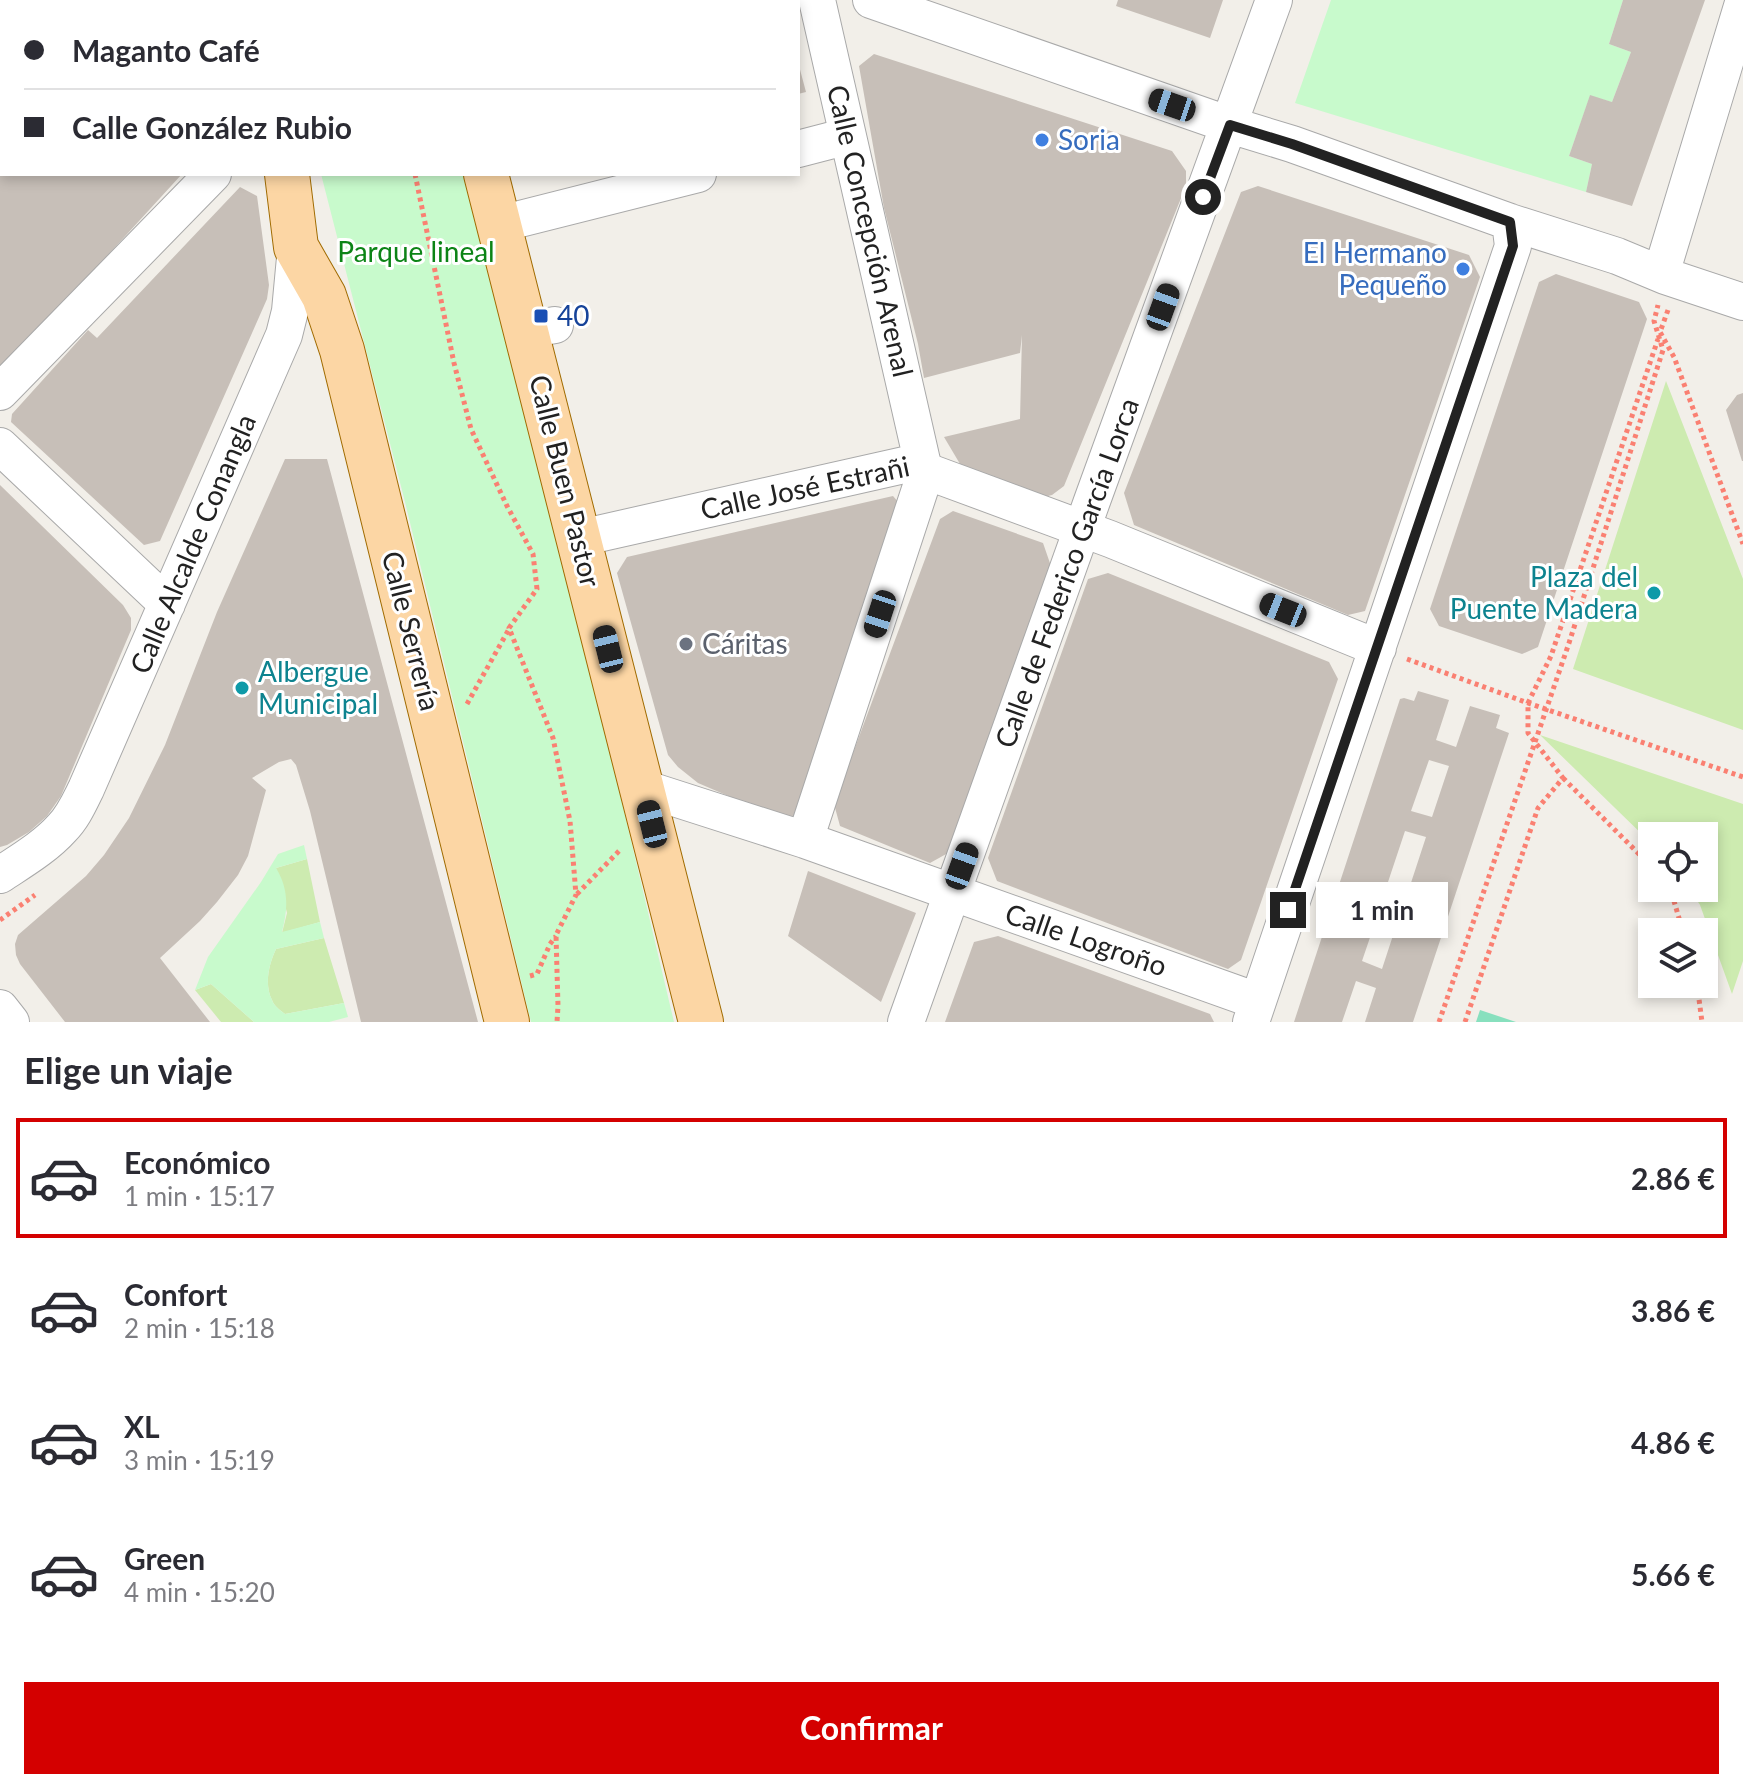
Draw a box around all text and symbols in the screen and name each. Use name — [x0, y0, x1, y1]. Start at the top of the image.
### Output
text: Maganto Café — [72, 32, 260, 68]
street label: Calle Concepción Arenal — [821, 81, 921, 380]
car — [1145, 86, 1199, 124]
text: Calle González Rubio — [72, 109, 352, 145]
place label: Soria — [1058, 122, 1120, 156]
marker: Soria — [1033, 131, 1051, 149]
route start — [1185, 179, 1221, 215]
park label: Parque lineal — [337, 234, 495, 268]
place label: El Hermano Pequeño — [1303, 235, 1447, 301]
marker: El Hermano Pequeño — [1454, 260, 1472, 278]
car — [1144, 280, 1182, 334]
place label: 40 — [557, 298, 589, 332]
marker: 40 — [532, 307, 550, 325]
street label: Calle Buen Pastor — [523, 371, 609, 590]
street label: Calle de Federico García Lorca — [987, 393, 1145, 752]
street label: Calle Alcalde Conangla — [122, 409, 262, 678]
street label: Calle José Estrañi — [697, 448, 912, 526]
street label: Calle Serrería — [376, 548, 448, 714]
place label: Plaza del Puente Madera — [1450, 559, 1638, 625]
marker: Plaza del Puente Madera — [1645, 584, 1663, 602]
car — [861, 587, 899, 641]
car — [1256, 590, 1310, 630]
car — [591, 623, 625, 675]
place label: Cáritas — [702, 626, 788, 660]
marker: Cáritas — [677, 635, 695, 653]
place label: Albergue Municipal — [258, 654, 378, 720]
marker: Albergue Municipal — [233, 679, 251, 697]
car — [635, 798, 669, 850]
map controls — [1638, 822, 1718, 998]
button: locate — [1638, 822, 1718, 902]
car — [943, 839, 981, 893]
callout: 1 min — [1316, 882, 1448, 938]
route end — [1270, 892, 1306, 928]
text: 1 min — [1350, 894, 1414, 926]
street label: Calle Logroño — [1001, 896, 1172, 983]
button: layers — [1638, 918, 1718, 998]
text: Elige un viaje — [24, 1048, 233, 1092]
icon: car — [28, 1142, 100, 1214]
text: Económico — [124, 1144, 270, 1180]
text: 2.86 € — [1631, 1160, 1715, 1196]
text: 1 min · 15:17 — [124, 1180, 275, 1212]
icon: car — [28, 1274, 100, 1346]
text: Confort — [124, 1276, 227, 1312]
text: 3.86 € — [1631, 1292, 1715, 1328]
text: 2 min · 15:18 — [124, 1312, 275, 1344]
icon: car — [28, 1406, 100, 1478]
text: XL — [124, 1408, 160, 1444]
text: 4.86 € — [1631, 1424, 1715, 1460]
text: 3 min · 15:19 — [124, 1444, 275, 1476]
icon: car — [28, 1538, 100, 1610]
text: Green — [124, 1540, 205, 1576]
text: 5.66 € — [1631, 1556, 1715, 1592]
text: 4 min · 15:20 — [124, 1576, 275, 1608]
button: Confirmar — [24, 1682, 1719, 1774]

